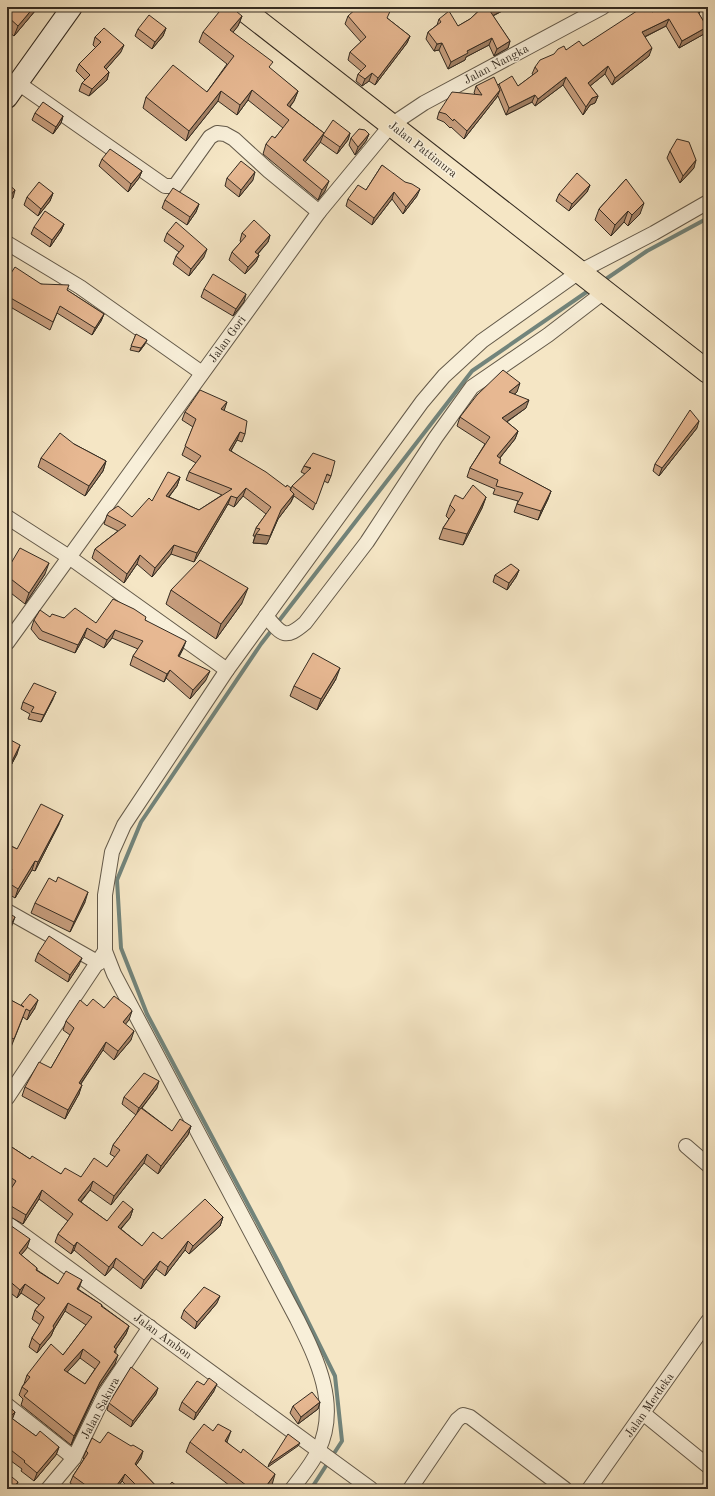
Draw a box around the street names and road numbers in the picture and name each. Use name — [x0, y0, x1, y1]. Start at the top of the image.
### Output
street label: Jalan Nangka — [462, 43, 531, 87]
street label: Jalan Pattimura — [386, 119, 459, 180]
street label: Jalan Gori — [207, 314, 249, 365]
street label: Jalan Ambon — [131, 1312, 194, 1362]
street label: Jalan Merdeka — [623, 1371, 677, 1440]
street label: Jalan Sakura — [80, 1375, 122, 1441]

